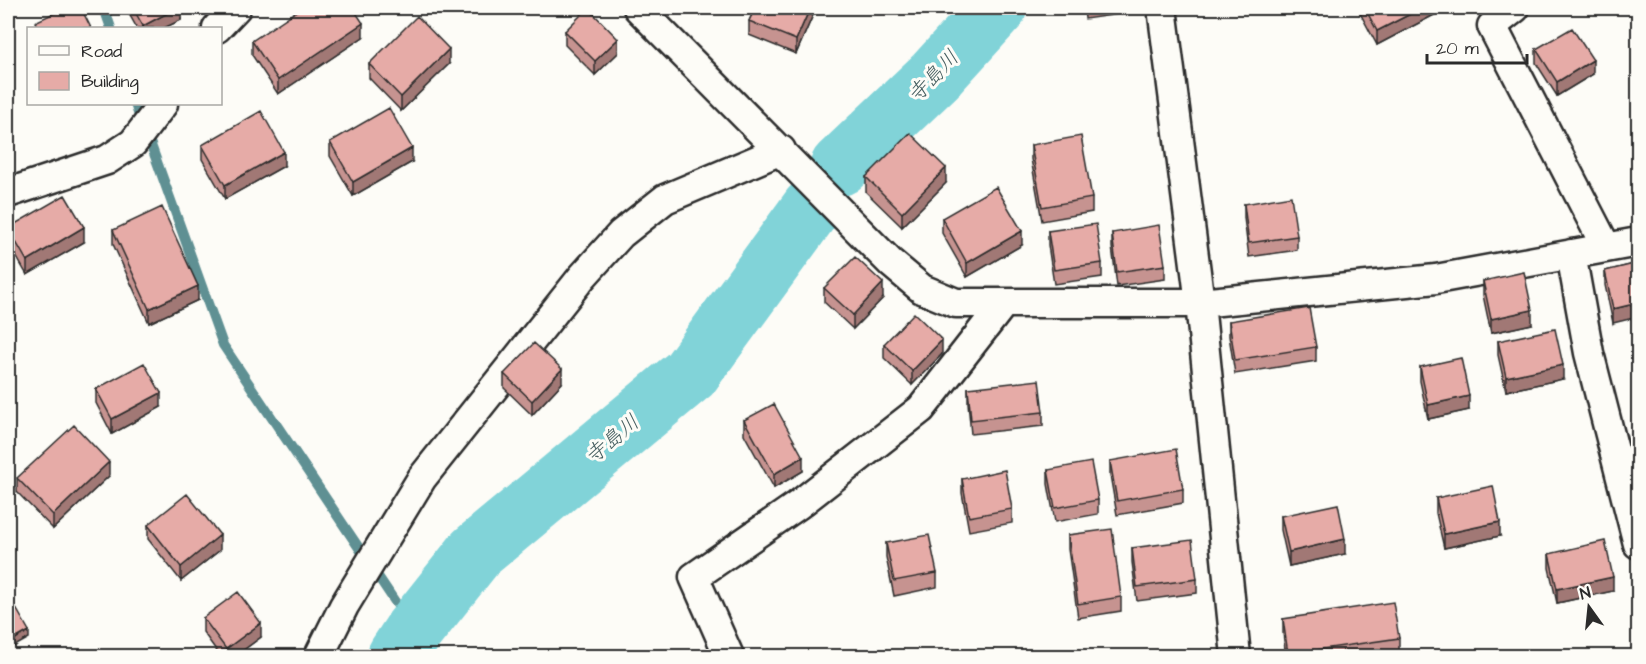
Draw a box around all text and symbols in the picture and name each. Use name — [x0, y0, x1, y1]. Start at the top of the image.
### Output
legend — [27, 27, 222, 105]
scale bar — [1427, 27, 1528, 65]
text: 20 m — [1436, 36, 1479, 61]
text: Road — [81, 39, 122, 64]
water label: 寺島川 — [901, 44, 966, 109]
text: Building — [81, 69, 139, 95]
water label: 寺島川 — [579, 408, 646, 471]
north arrow — [1559, 577, 1619, 637]
text: N — [1578, 582, 1593, 605]

